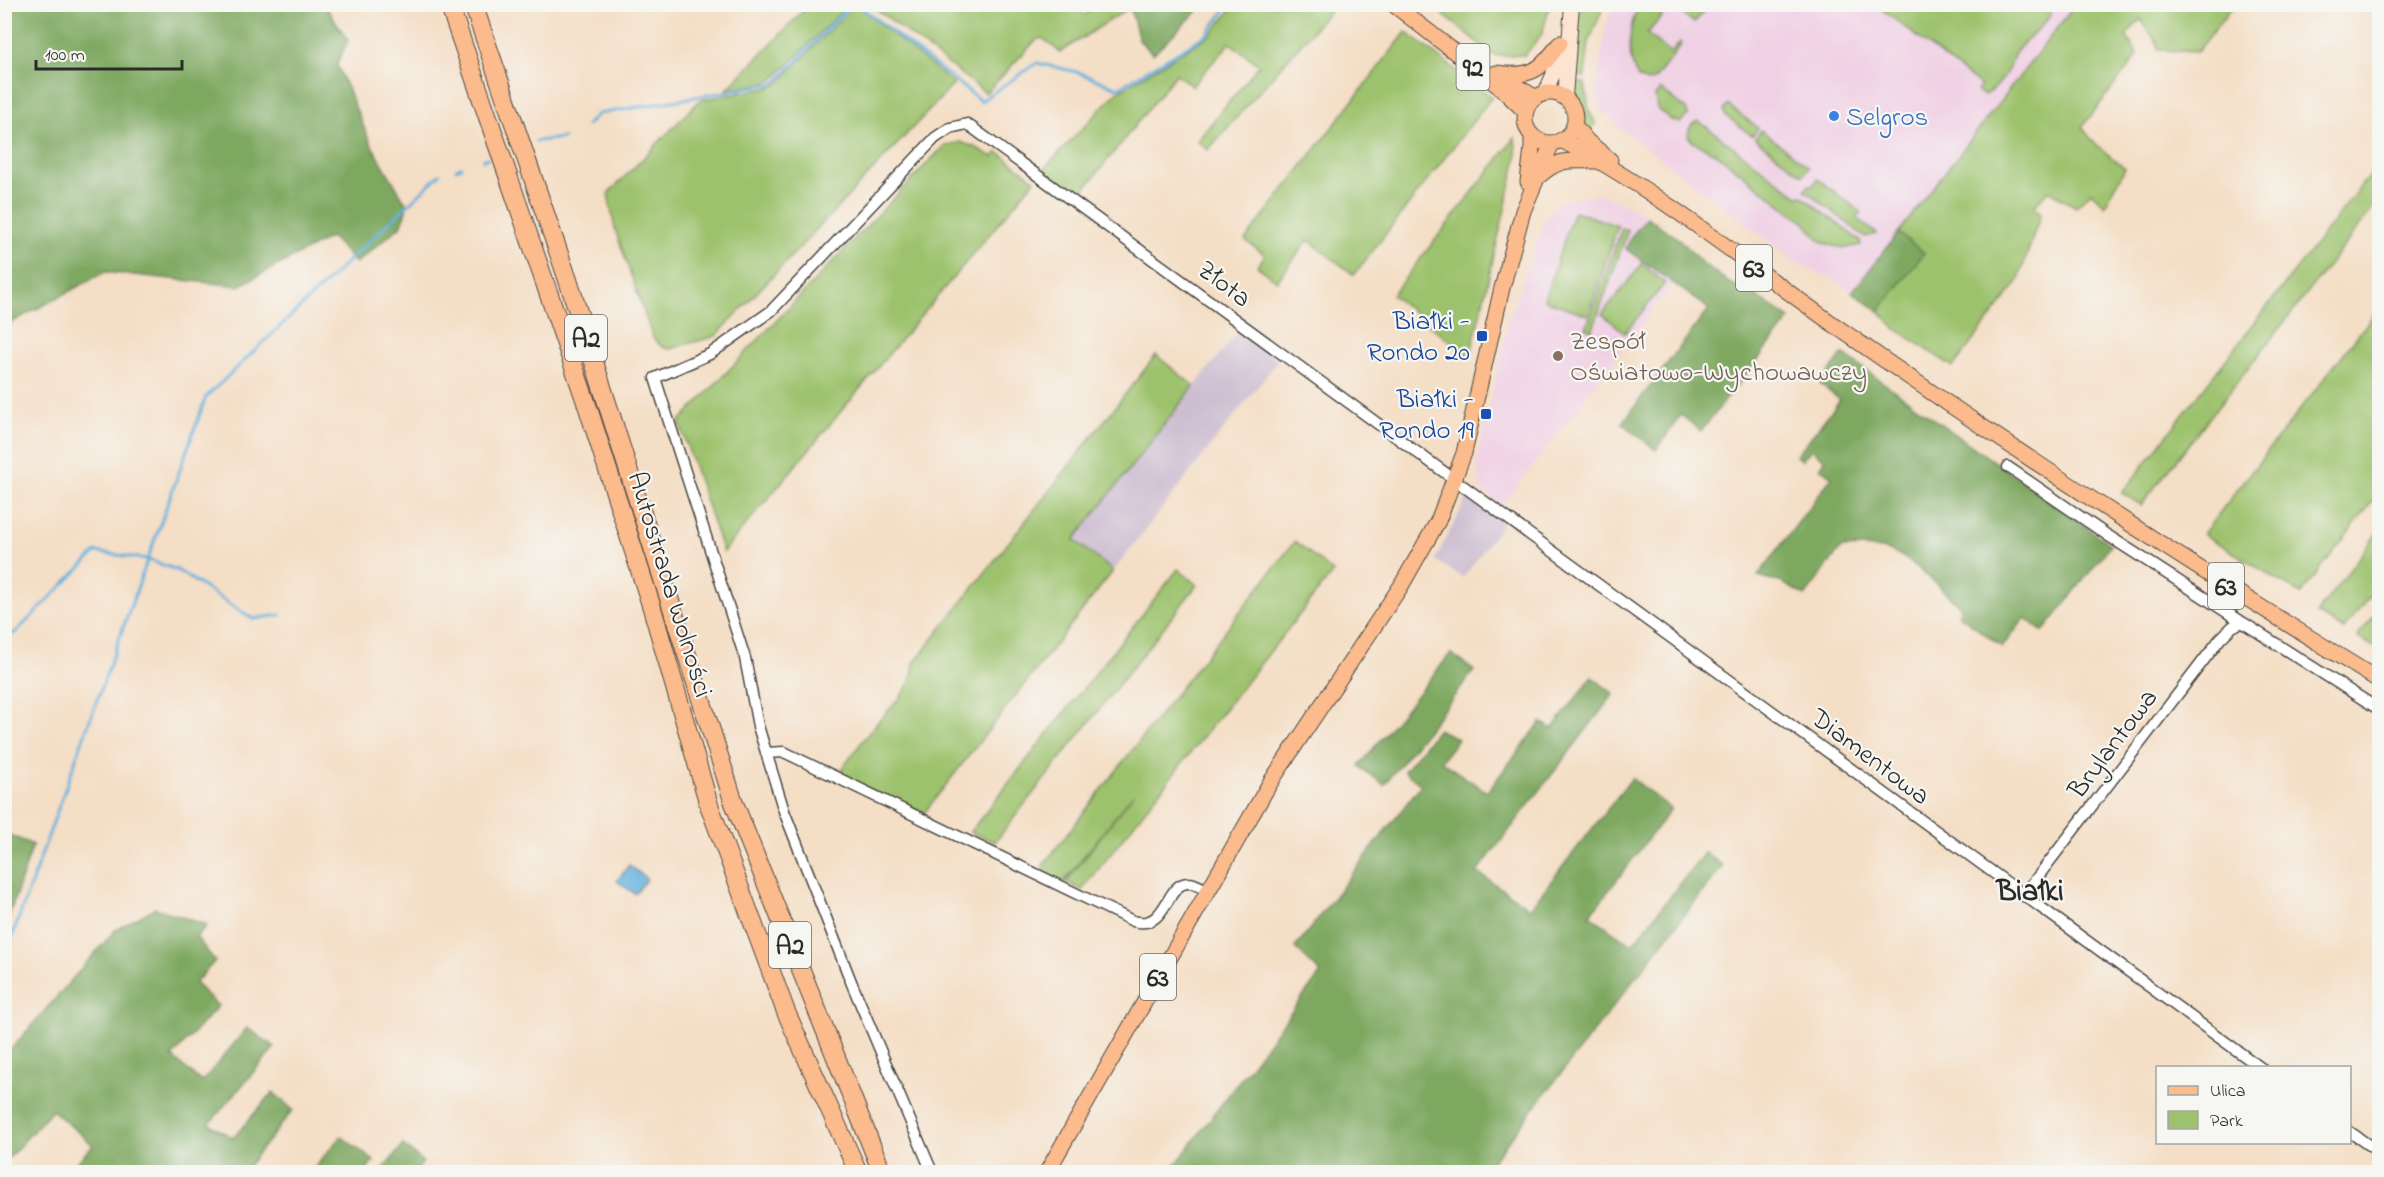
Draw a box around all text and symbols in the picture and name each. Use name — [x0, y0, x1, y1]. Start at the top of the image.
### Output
scale bar — [36, 33, 182, 71]
text: 100 m — [45, 43, 85, 69]
road number: 92 — [1456, 44, 1490, 90]
place label: Selgros — [1846, 99, 1928, 138]
marker: Selgros — [1827, 109, 1841, 123]
road number: 63 — [1736, 245, 1772, 291]
street label: Złota — [1188, 252, 1259, 318]
place label: Białki - Rondo 20 — [1367, 303, 1470, 373]
road number: A2 — [565, 315, 607, 361]
place label: Zespół Oświatowo-Wychowawczy — [1570, 323, 1867, 393]
marker: Białki - Rondo 20 — [1475, 329, 1489, 343]
marker: Zespół Oświatowo-Wychowawczy — [1551, 349, 1565, 363]
place label: Białki - Rondo 19 — [1379, 381, 1474, 451]
marker: Białki - Rondo 19 — [1479, 407, 1493, 421]
street label: Autostrada Wolności — [616, 467, 721, 702]
road number: 63 — [2208, 563, 2244, 609]
street label: Brylantowa — [2059, 681, 2169, 809]
street label: Diamentowa — [1801, 699, 1938, 816]
district label: Białki — [1994, 871, 2064, 915]
road number: A2 — [769, 922, 811, 968]
road number: 63 — [1140, 954, 1176, 1000]
legend — [2156, 1066, 2351, 1144]
text: Ulica — [2210, 1079, 2245, 1105]
text: Park — [2210, 1109, 2243, 1135]

